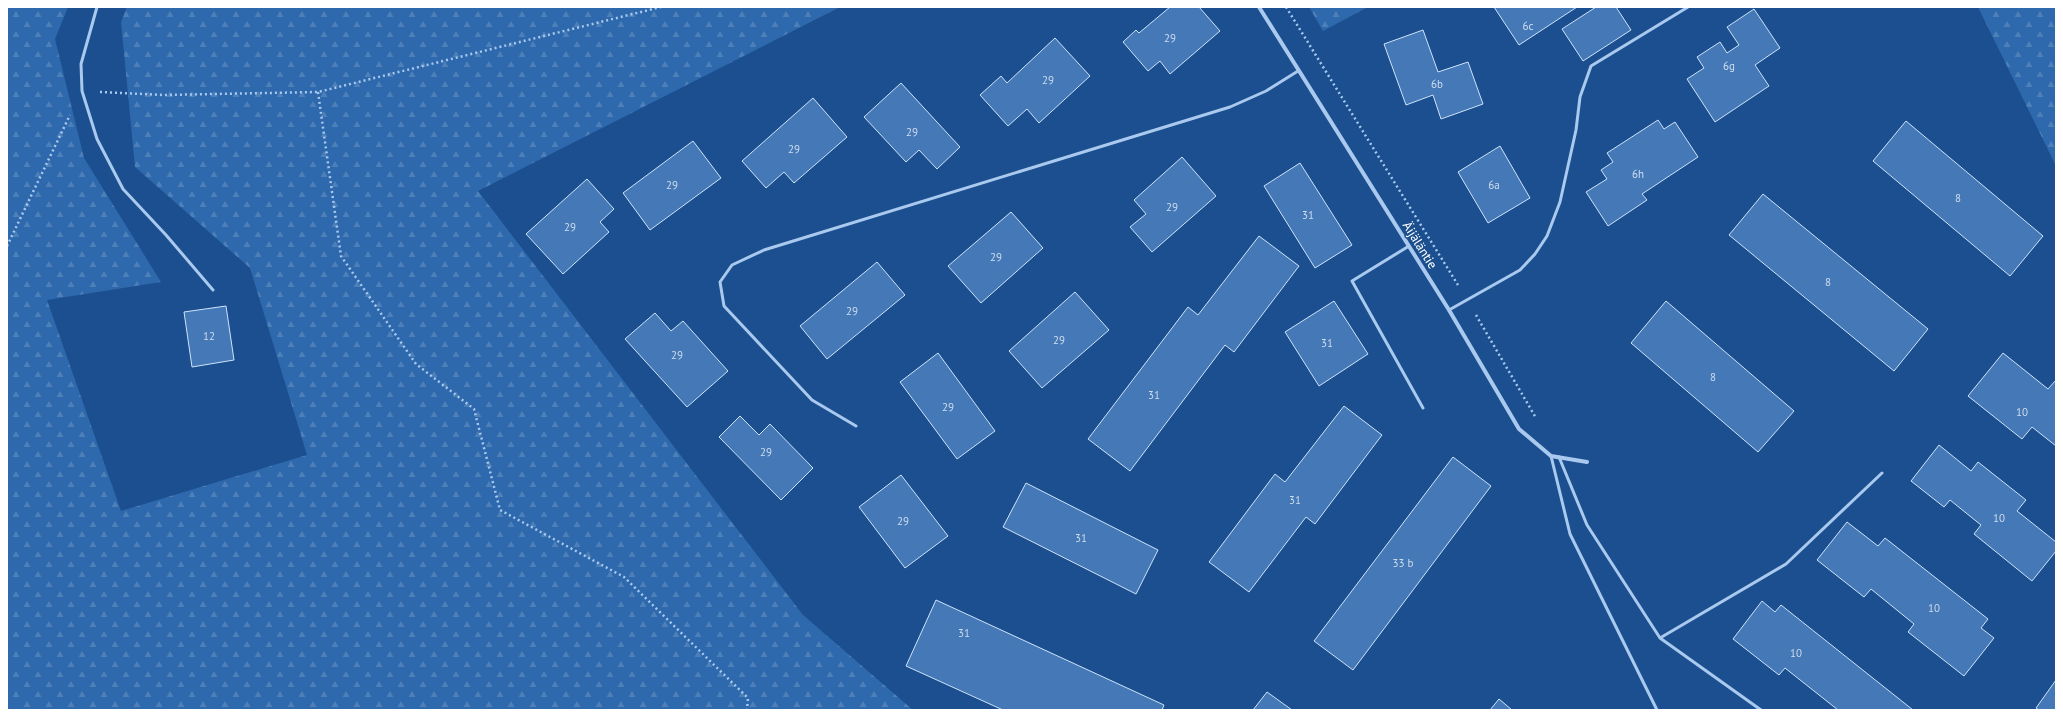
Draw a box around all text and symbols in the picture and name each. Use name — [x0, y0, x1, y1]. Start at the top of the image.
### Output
house number: 6c — [1523, 19, 1534, 33]
house number: 29 — [1164, 31, 1176, 45]
house number: 6g — [1723, 59, 1735, 73]
house number: 29 — [1042, 73, 1054, 87]
house number: 6b — [1431, 77, 1443, 91]
house number: 29 — [906, 125, 918, 139]
house number: 29 — [788, 142, 800, 156]
house number: 6h — [1632, 167, 1644, 181]
house number: 29 — [666, 178, 678, 192]
house number: 6a — [1488, 178, 1500, 192]
house number: 8 — [1955, 191, 1961, 205]
house number: 29 — [1166, 200, 1178, 214]
house number: 31 — [1302, 208, 1314, 222]
street label: Äijäläntie — [1399, 218, 1441, 272]
house number: 29 — [564, 220, 576, 234]
house number: 29 — [990, 250, 1002, 264]
house number: 8 — [1825, 275, 1831, 289]
house number: 29 — [846, 304, 858, 318]
house number: 12 — [203, 329, 215, 343]
house number: 29 — [1053, 333, 1065, 347]
house number: 31 — [1321, 336, 1333, 350]
house number: 29 — [671, 348, 683, 362]
house number: 8 — [1710, 370, 1716, 384]
house number: 31 — [1148, 388, 1160, 402]
house number: 29 — [942, 400, 954, 414]
house number: 10 — [2016, 405, 2028, 419]
house number: 29 — [760, 445, 772, 459]
house number: 31 — [1289, 493, 1301, 507]
house number: 10 — [1993, 511, 2005, 525]
house number: 29 — [897, 514, 909, 528]
house number: 31 — [1075, 531, 1087, 545]
house number: 33 b — [1393, 556, 1413, 570]
house number: 10 — [1928, 601, 1940, 615]
house number: 31 — [958, 626, 970, 640]
house number: 10 — [1790, 646, 1802, 660]

